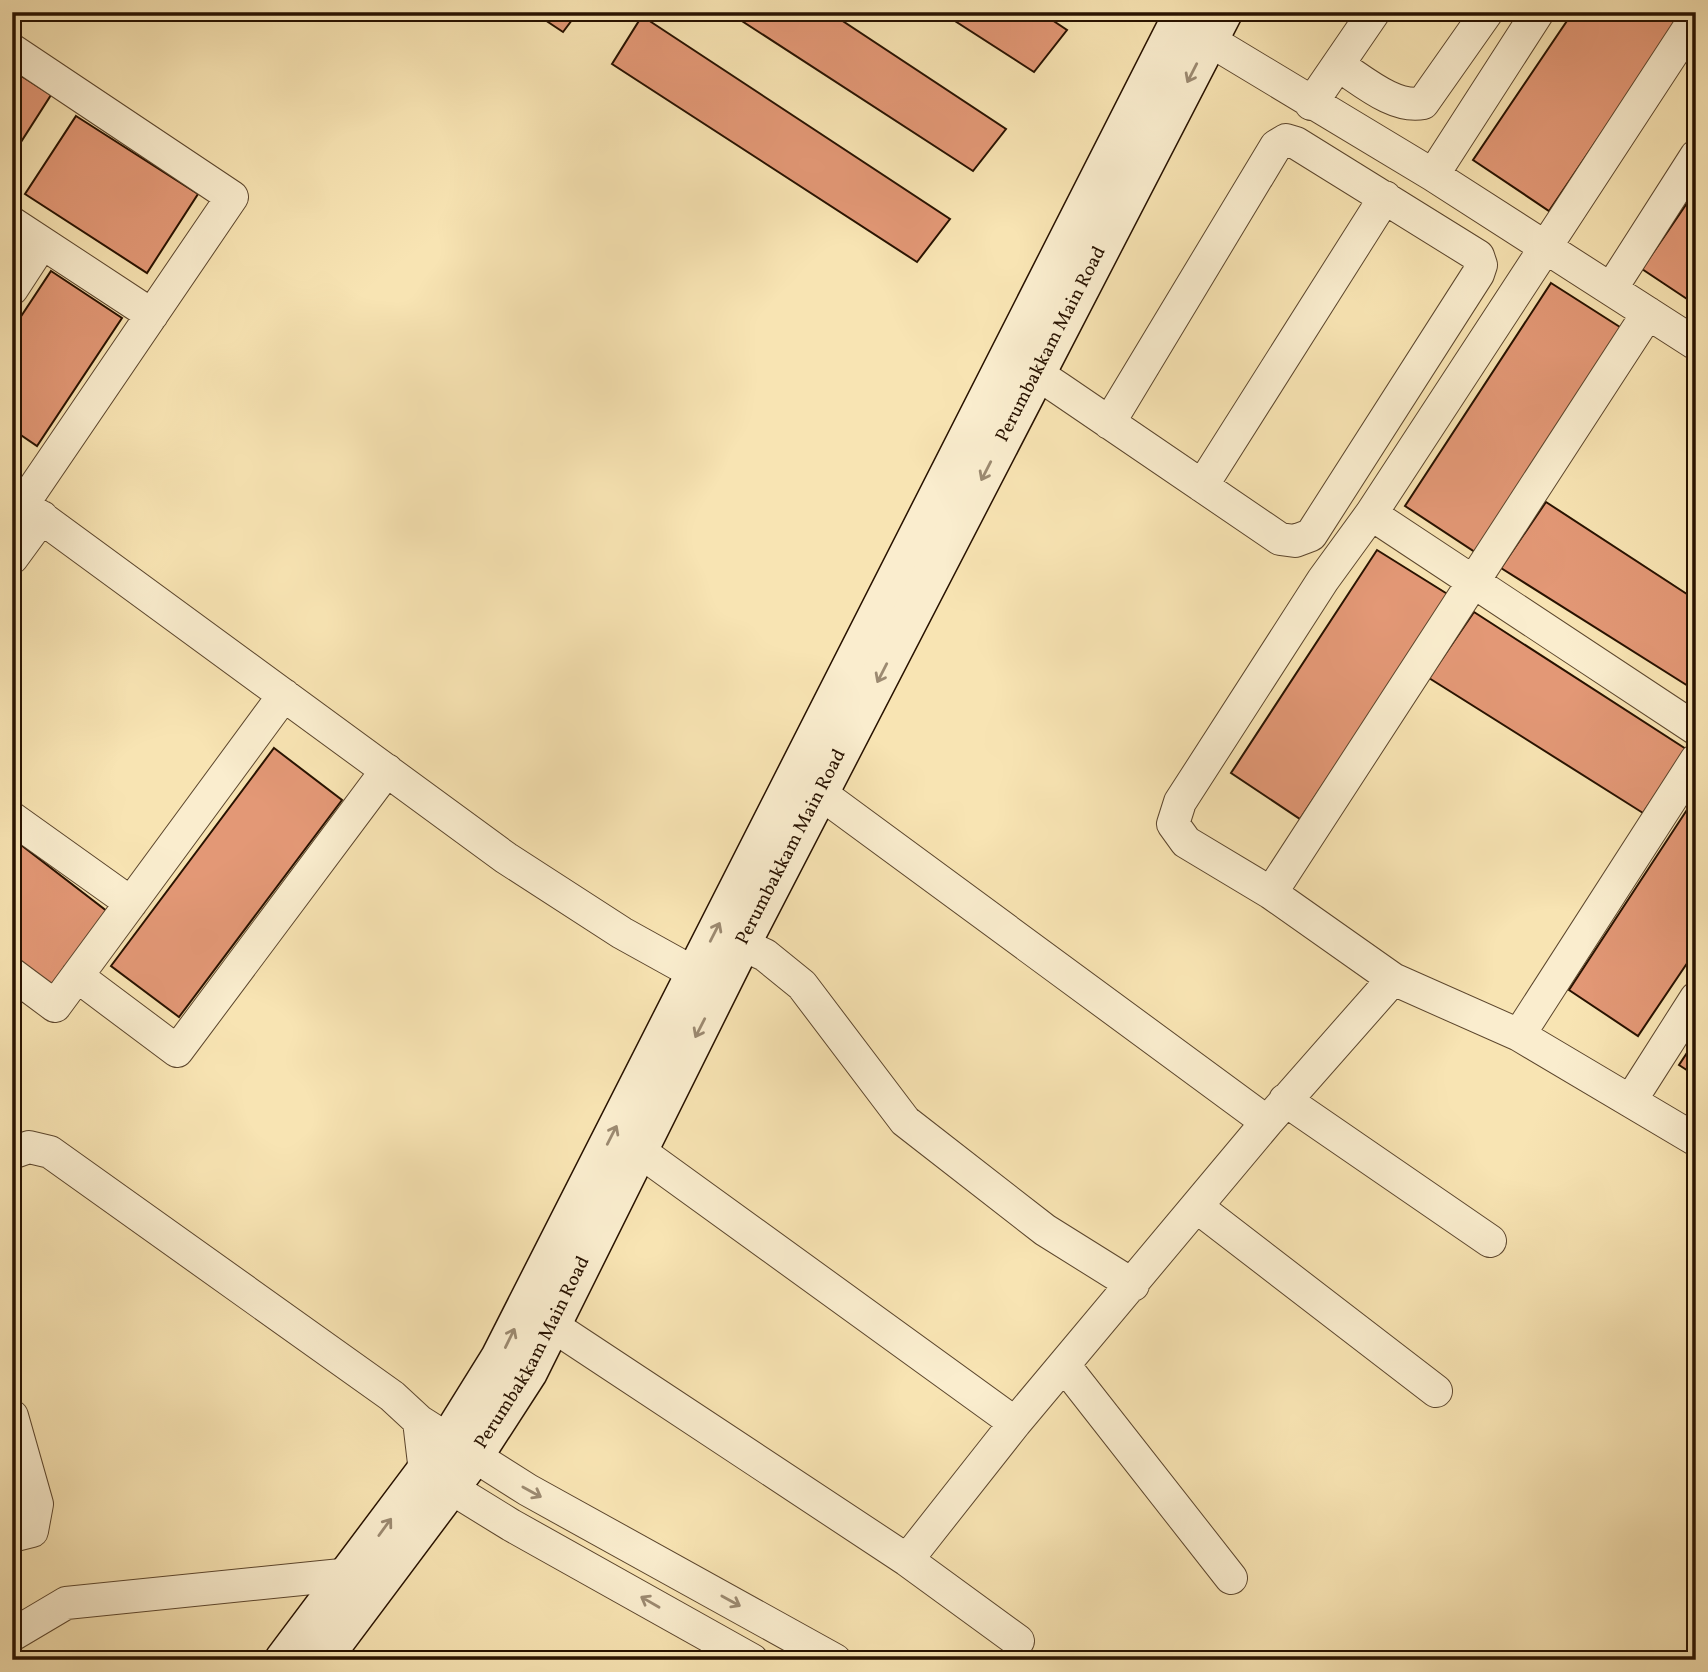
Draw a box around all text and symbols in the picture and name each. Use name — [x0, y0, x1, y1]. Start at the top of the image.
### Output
one-way arrow — [1185, 62, 1198, 83]
street label: Perumbakkam Main Road — [990, 242, 1112, 447]
one-way arrow — [978, 460, 992, 481]
one-way arrow — [874, 662, 888, 683]
street label: Perumbakkam Main Road — [730, 745, 852, 949]
one-way arrow — [709, 922, 723, 943]
one-way arrow — [692, 1017, 706, 1038]
one-way arrow — [606, 1125, 620, 1145]
street label: Perumbakkam Main Road — [469, 1252, 596, 1454]
one-way arrow — [504, 1328, 517, 1349]
one-way arrow — [521, 1486, 542, 1499]
one-way arrow — [377, 1518, 392, 1537]
one-way arrow — [721, 1594, 741, 1608]
one-way arrow — [640, 1595, 660, 1609]

